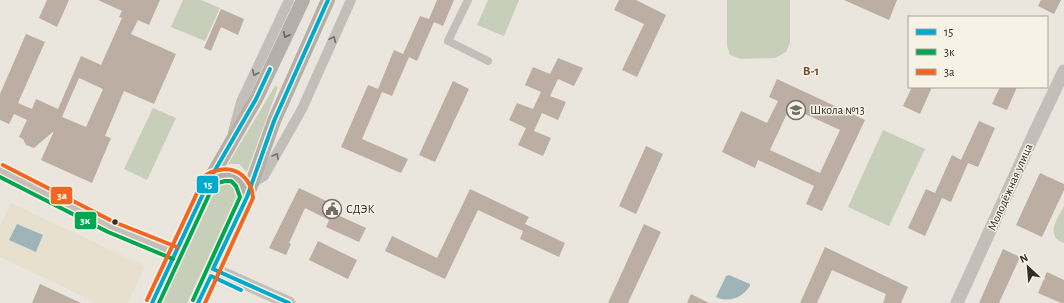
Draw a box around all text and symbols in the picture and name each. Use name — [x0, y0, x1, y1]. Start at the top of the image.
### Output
legend — [908, 16, 1048, 88]
text: 15 — [944, 26, 953, 38]
one-way arrow — [283, 31, 291, 38]
one-way arrow — [328, 36, 336, 43]
text: 3к — [944, 46, 955, 58]
district label: В-1 — [803, 65, 819, 78]
text: 3а — [944, 66, 955, 78]
one-way arrow — [252, 69, 260, 77]
school or university icon: Школа №13 — [785, 99, 807, 121]
place label: Школа №13 — [810, 104, 865, 116]
street label: Молодёжная улица — [985, 141, 1036, 233]
one-way arrow — [271, 152, 278, 160]
line badge: 15 — [196, 175, 219, 194]
text: 15 — [204, 179, 213, 190]
line badge: 3а — [50, 186, 73, 205]
text: 3а — [57, 190, 67, 201]
public building icon: СДЭК — [321, 198, 343, 220]
place label: СДЭК — [346, 203, 375, 215]
line badge: 3к — [74, 211, 97, 230]
text: 3к — [80, 215, 91, 226]
unlabelled marker — [110, 217, 120, 227]
north arrow — [1008, 247, 1048, 287]
text: N — [1018, 252, 1030, 265]

